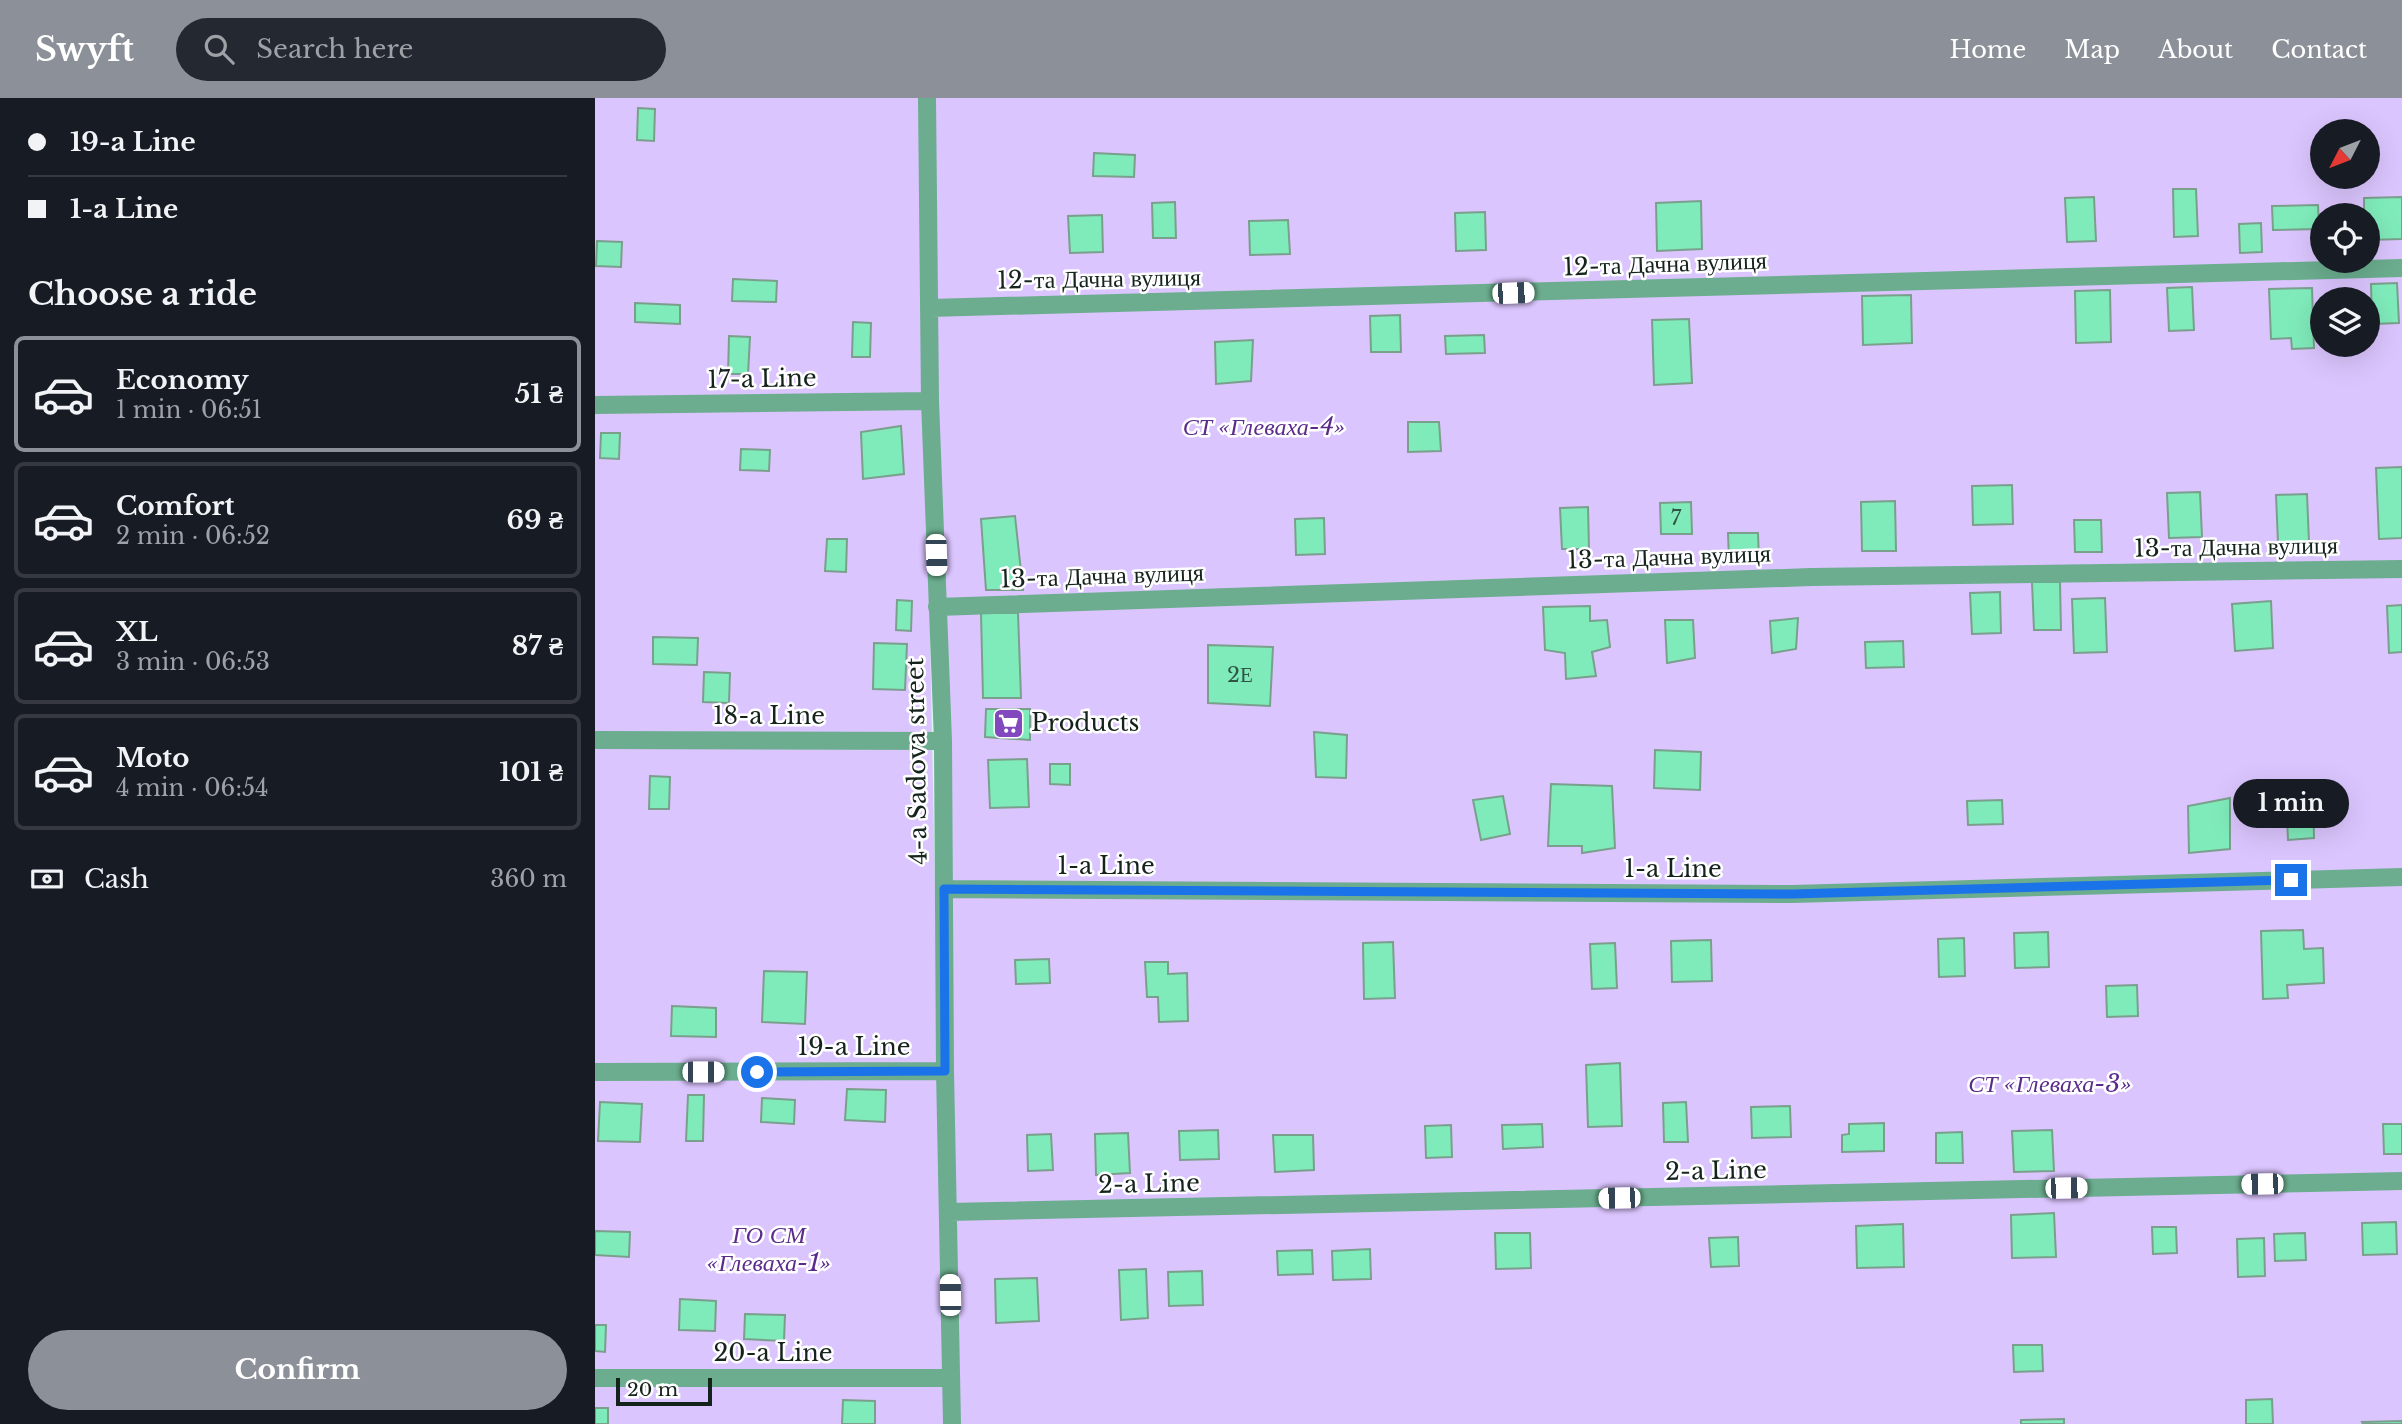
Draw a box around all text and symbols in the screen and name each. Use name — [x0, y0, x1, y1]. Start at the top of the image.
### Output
search box — [176, 18, 666, 81]
text: Swyft — [35, 29, 134, 70]
icon: search — [200, 30, 238, 68]
text: Search here — [256, 33, 414, 65]
text: Home — [1950, 35, 2026, 64]
text: Map — [2064, 35, 2120, 64]
text: About — [2158, 35, 2233, 64]
text: Contact — [2271, 35, 2367, 64]
north arrow — [2310, 119, 2380, 189]
map controls — [2310, 119, 2380, 357]
text: 19-a Line — [70, 126, 196, 158]
text: 1-a Line — [70, 193, 178, 225]
button: locate — [2310, 203, 2380, 273]
street label: 12-та Дачна вулиця — [1563, 245, 1767, 282]
street label: 12-та Дачна вулиця — [997, 262, 1201, 295]
text: Choose a ride — [28, 274, 257, 314]
car — [1492, 282, 1535, 304]
button: layers — [2310, 287, 2380, 357]
icon: car — [32, 363, 95, 426]
street label: 17-a Line — [707, 363, 817, 394]
text: Economy — [116, 364, 249, 396]
text: 51 ₴ — [515, 378, 563, 410]
text: 1 min · 06:51 — [116, 396, 262, 424]
park label: СТ «Глеваха-4» — [1183, 412, 1345, 441]
icon: car — [32, 489, 95, 552]
text: Comfort — [116, 490, 234, 522]
text: 69 ₴ — [507, 504, 563, 536]
house number: 7 — [1671, 505, 1682, 531]
text: 2 min · 06:52 — [116, 522, 270, 550]
street label: 13-та Дачна вулиця — [2134, 530, 2338, 563]
car — [925, 534, 948, 576]
street label: 13-та Дачна вулиця — [1567, 538, 1771, 575]
street label: 13-та Дачна вулиця — [1000, 557, 1204, 594]
icon: car — [32, 615, 95, 678]
text: XL — [116, 616, 158, 648]
text: 87 ₴ — [512, 630, 563, 662]
text: 3 min · 06:53 — [116, 648, 270, 676]
street label: 4-a Sadova street — [900, 657, 933, 865]
house number: 2Е — [1227, 662, 1253, 688]
street label: 18-a Line — [713, 701, 825, 730]
supermarket icon: Products — [991, 706, 1025, 740]
place label: Products — [1031, 708, 1139, 737]
icon: car — [32, 741, 95, 804]
text: Moto — [116, 742, 189, 774]
text: 101 ₴ — [499, 756, 563, 788]
text: 4 min · 06:54 — [116, 774, 268, 802]
callout: 1 min — [2233, 778, 2349, 828]
text: 1 min — [2258, 789, 2324, 817]
street label: 1-a Line — [1057, 851, 1155, 880]
street label: 1-a Line — [1624, 854, 1722, 883]
icon: cash — [28, 860, 66, 898]
text: Cash — [84, 863, 149, 895]
route end — [2275, 864, 2307, 896]
text: 360 m — [490, 865, 567, 893]
street label: 19-a Line — [797, 1032, 911, 1061]
route start — [741, 1056, 773, 1088]
car — [683, 1062, 725, 1083]
park label: СТ «Глеваха-3» — [1968, 1069, 2132, 1098]
street label: 2-a Line — [1665, 1155, 1767, 1186]
street label: 2-a Line — [1098, 1168, 1200, 1199]
car — [2241, 1173, 2284, 1195]
car — [2045, 1177, 2088, 1199]
car — [1598, 1187, 1641, 1209]
park label: ГО СМ «Глеваха-1» — [707, 1220, 831, 1277]
car — [940, 1274, 961, 1316]
button: Confirm — [28, 1330, 567, 1410]
street label: 20-a Line — [714, 1338, 832, 1367]
scale bar — [616, 1375, 712, 1407]
text: 20 m — [627, 1378, 678, 1401]

